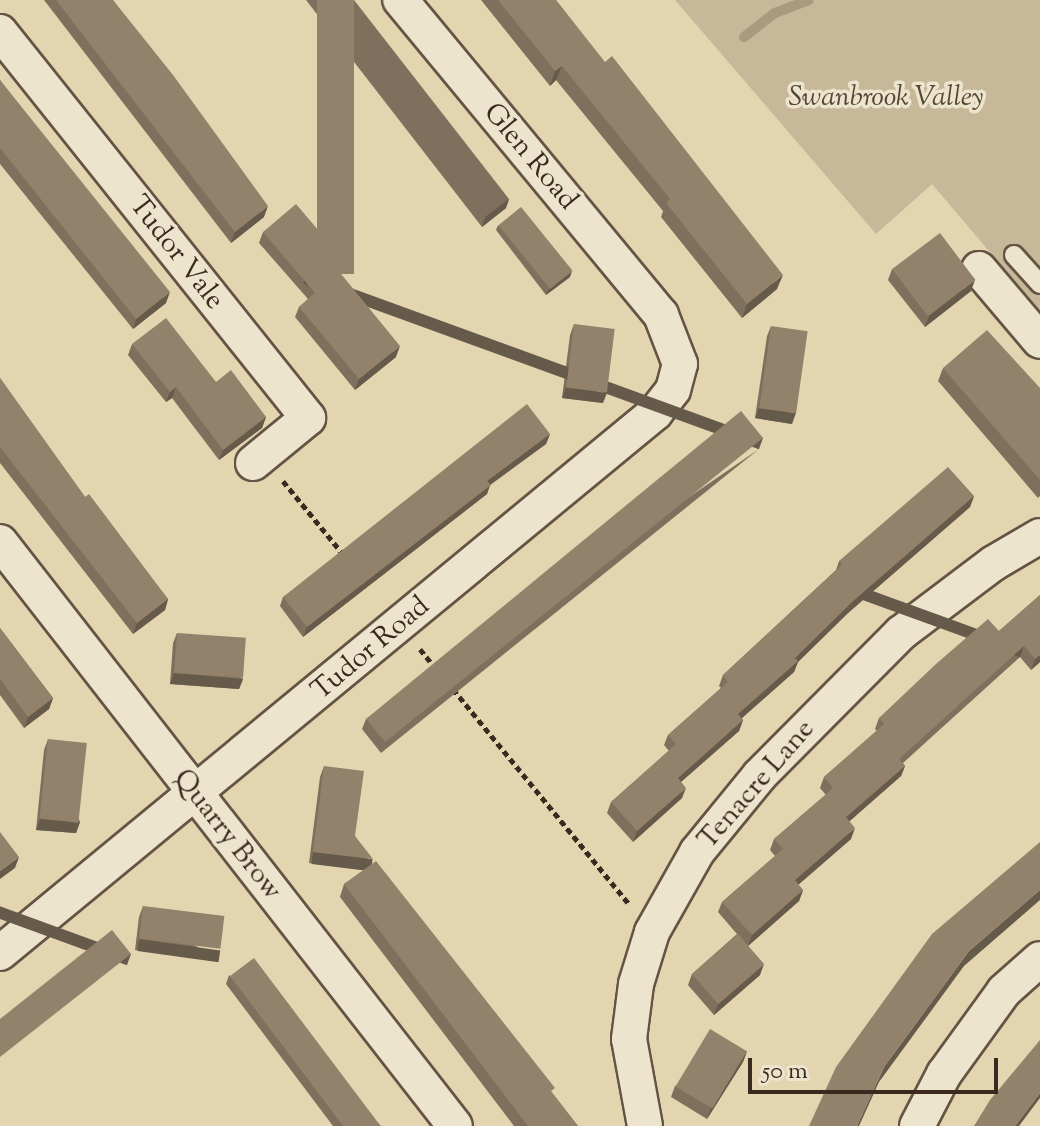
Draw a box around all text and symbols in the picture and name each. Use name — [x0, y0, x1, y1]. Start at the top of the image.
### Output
park label: Swanbrook Valley — [789, 81, 983, 115]
street label: Glen Road — [476, 97, 584, 217]
street label: Tudor Vale — [121, 189, 231, 317]
street label: Tudor Road — [305, 590, 437, 708]
street label: Tenacre Lane — [692, 713, 822, 857]
street label: Quarry Brow — [166, 763, 288, 907]
scale bar — [752, 1042, 1002, 1092]
text: 50 m — [762, 1055, 808, 1089]

